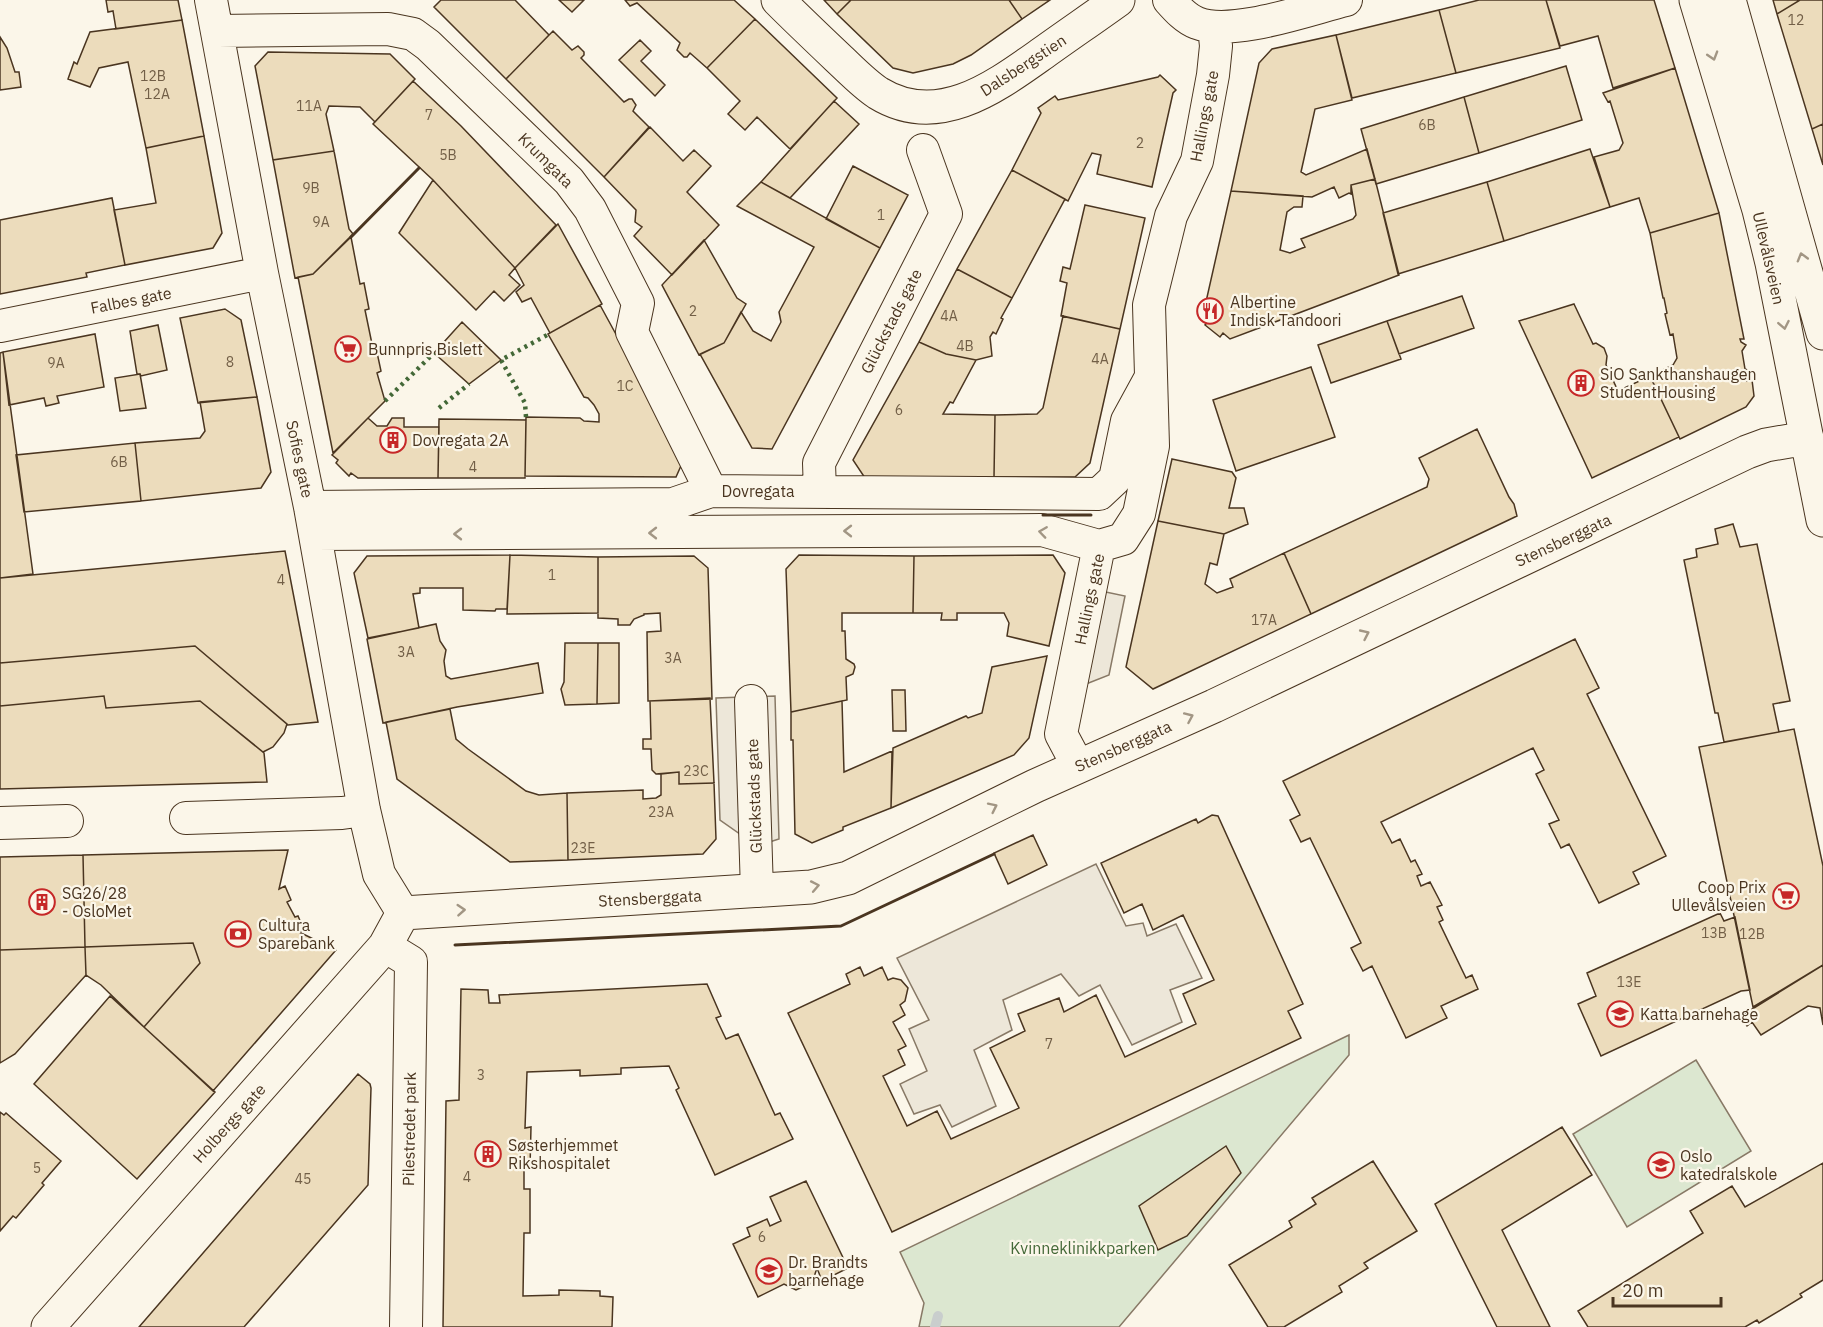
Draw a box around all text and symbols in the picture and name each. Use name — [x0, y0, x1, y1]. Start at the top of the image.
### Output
house number: 12 — [1788, 11, 1804, 29]
street label: Dalsbergstien — [976, 30, 1070, 100]
one-way arrow — [1706, 50, 1718, 61]
house number: 12B — [140, 67, 166, 85]
street label: Hallings gate — [1185, 68, 1223, 163]
house number: 12A — [144, 85, 170, 103]
house number: 11A — [296, 97, 322, 115]
house number: 7 — [425, 106, 433, 124]
house number: 6B — [1418, 116, 1436, 134]
street label: Krumgata — [514, 128, 578, 192]
house number: 2 — [1136, 134, 1144, 152]
house number: 5B — [439, 146, 457, 164]
house number: 9B — [302, 179, 320, 197]
house number: 1 — [877, 206, 885, 224]
street label: Ullevålsveien — [1749, 210, 1789, 306]
house number: 9A — [312, 213, 330, 231]
one-way arrow — [1797, 252, 1809, 263]
street label: Glückstads gate — [856, 265, 926, 377]
street label: Falbes gate — [89, 282, 173, 318]
place label: Albertine Indisk Tandoori — [1230, 292, 1342, 330]
restaurant icon: Albertine Indisk Tandoori — [1195, 296, 1225, 326]
house number: 2 — [689, 302, 697, 320]
house number: 4A — [940, 307, 958, 325]
one-way arrow — [1777, 320, 1790, 330]
supermarket icon: Bunnpris Bislett — [333, 334, 363, 364]
house number: 4B — [956, 337, 974, 355]
place label: Bunnpris Bislett — [368, 339, 483, 359]
house number: 4A — [1091, 350, 1109, 368]
house number: 8 — [226, 353, 234, 371]
house number: 9A — [47, 354, 65, 372]
place label: SiO Sankthanshaugen StudentHousing — [1600, 364, 1757, 402]
building icon: SiO Sankthanshaugen StudentHousing — [1566, 368, 1596, 398]
house number: 1C — [616, 377, 634, 395]
house number: 6 — [895, 401, 903, 419]
street label: Sofies gate — [282, 418, 318, 500]
building icon: Dovregata 2A — [378, 425, 408, 455]
place label: Dovregata 2A — [412, 430, 509, 450]
house number: 6B — [110, 453, 128, 471]
house number: 4 — [469, 458, 477, 476]
street label: Dovregata — [721, 481, 795, 501]
street label: Stensberggata — [1512, 509, 1615, 571]
one-way arrow — [844, 525, 853, 537]
one-way arrow — [1038, 526, 1048, 538]
one-way arrow — [649, 527, 658, 539]
one-way arrow — [454, 528, 463, 540]
street label: Hallings gate — [1070, 551, 1108, 647]
house number: 1 — [548, 566, 556, 584]
house number: 4 — [277, 571, 285, 589]
house number: 17A — [1251, 611, 1277, 629]
one-way arrow — [1359, 629, 1370, 641]
house number: 3A — [397, 643, 415, 661]
house number: 3A — [664, 649, 682, 667]
one-way arrow — [1182, 712, 1193, 724]
street label: Stensberggata — [1072, 716, 1175, 776]
street label: Glückstads gate — [742, 738, 766, 854]
house number: 23C — [683, 762, 709, 780]
house number: 23A — [648, 803, 674, 821]
one-way arrow — [986, 803, 997, 815]
house number: 23E — [571, 839, 595, 857]
place label: Coop Prix Ullevålsveien — [1671, 877, 1766, 915]
one-way arrow — [810, 880, 820, 893]
supermarket icon: Coop Prix Ullevålsveien — [1771, 881, 1801, 911]
place label: SG26/28 - OsloMet — [62, 883, 132, 921]
street label: Stensberggata — [598, 885, 703, 911]
building icon: SG26/28 - OsloMet — [27, 887, 57, 917]
one-way arrow — [457, 903, 466, 916]
place label: Cultura Sparebank — [258, 915, 336, 953]
bank icon: Cultura Sparebank — [223, 919, 253, 949]
house number: 13B — [1701, 924, 1727, 942]
house number: 12B — [1739, 925, 1765, 943]
house number: 13E — [1617, 973, 1641, 991]
school or university icon: Katta barnehage — [1605, 999, 1635, 1029]
place label: Katta barnehage — [1640, 1004, 1758, 1024]
house number: 7 — [1045, 1035, 1053, 1053]
house number: 3 — [477, 1066, 485, 1084]
street label: Pilestredet park — [398, 1071, 420, 1186]
street label: Holbergs gate — [188, 1079, 270, 1167]
place label: Søsterhjemmet Rikshospitalet — [508, 1135, 618, 1173]
building icon: Søsterhjemmet Rikshospitalet — [473, 1139, 503, 1169]
place label: Oslo katedralskole — [1680, 1146, 1777, 1184]
school or university icon: Oslo katedralskole — [1646, 1150, 1676, 1180]
house number: 5 — [33, 1159, 41, 1177]
house number: 4 — [463, 1168, 471, 1186]
house number: 45 — [295, 1170, 311, 1188]
house number: 6 — [758, 1228, 766, 1246]
park label: Kvinneklinikkparken — [1010, 1238, 1156, 1258]
place label: Dr. Brandts barnehage — [788, 1252, 868, 1290]
school or university icon: Dr. Brandts barnehage — [754, 1256, 784, 1286]
scale bar — [1613, 1270, 1721, 1308]
text: 20 m — [1622, 1279, 1664, 1302]

